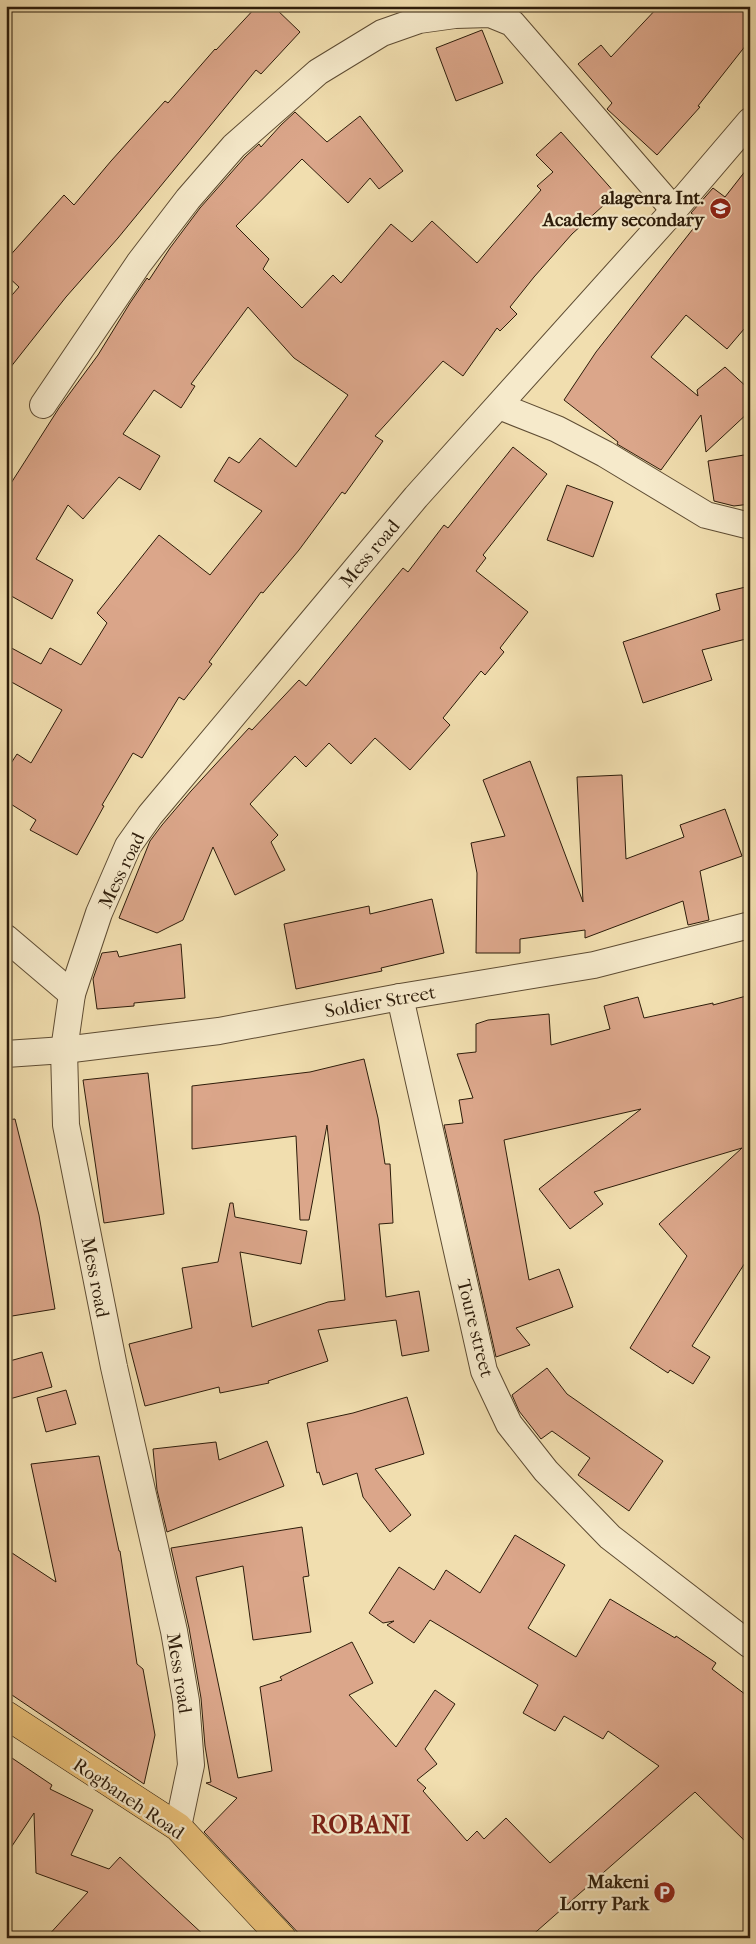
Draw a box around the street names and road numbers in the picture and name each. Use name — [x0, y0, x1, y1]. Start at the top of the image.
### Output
street label: Mess road — [335, 515, 405, 592]
street label: Mess road — [94, 828, 150, 912]
street label: Soldier Street — [323, 981, 437, 1023]
street label: Mess road — [76, 1235, 114, 1320]
street label: Toure street — [452, 1277, 498, 1380]
street label: Mess road — [162, 1631, 196, 1716]
street label: Rogbaneh Road — [69, 1754, 189, 1844]

